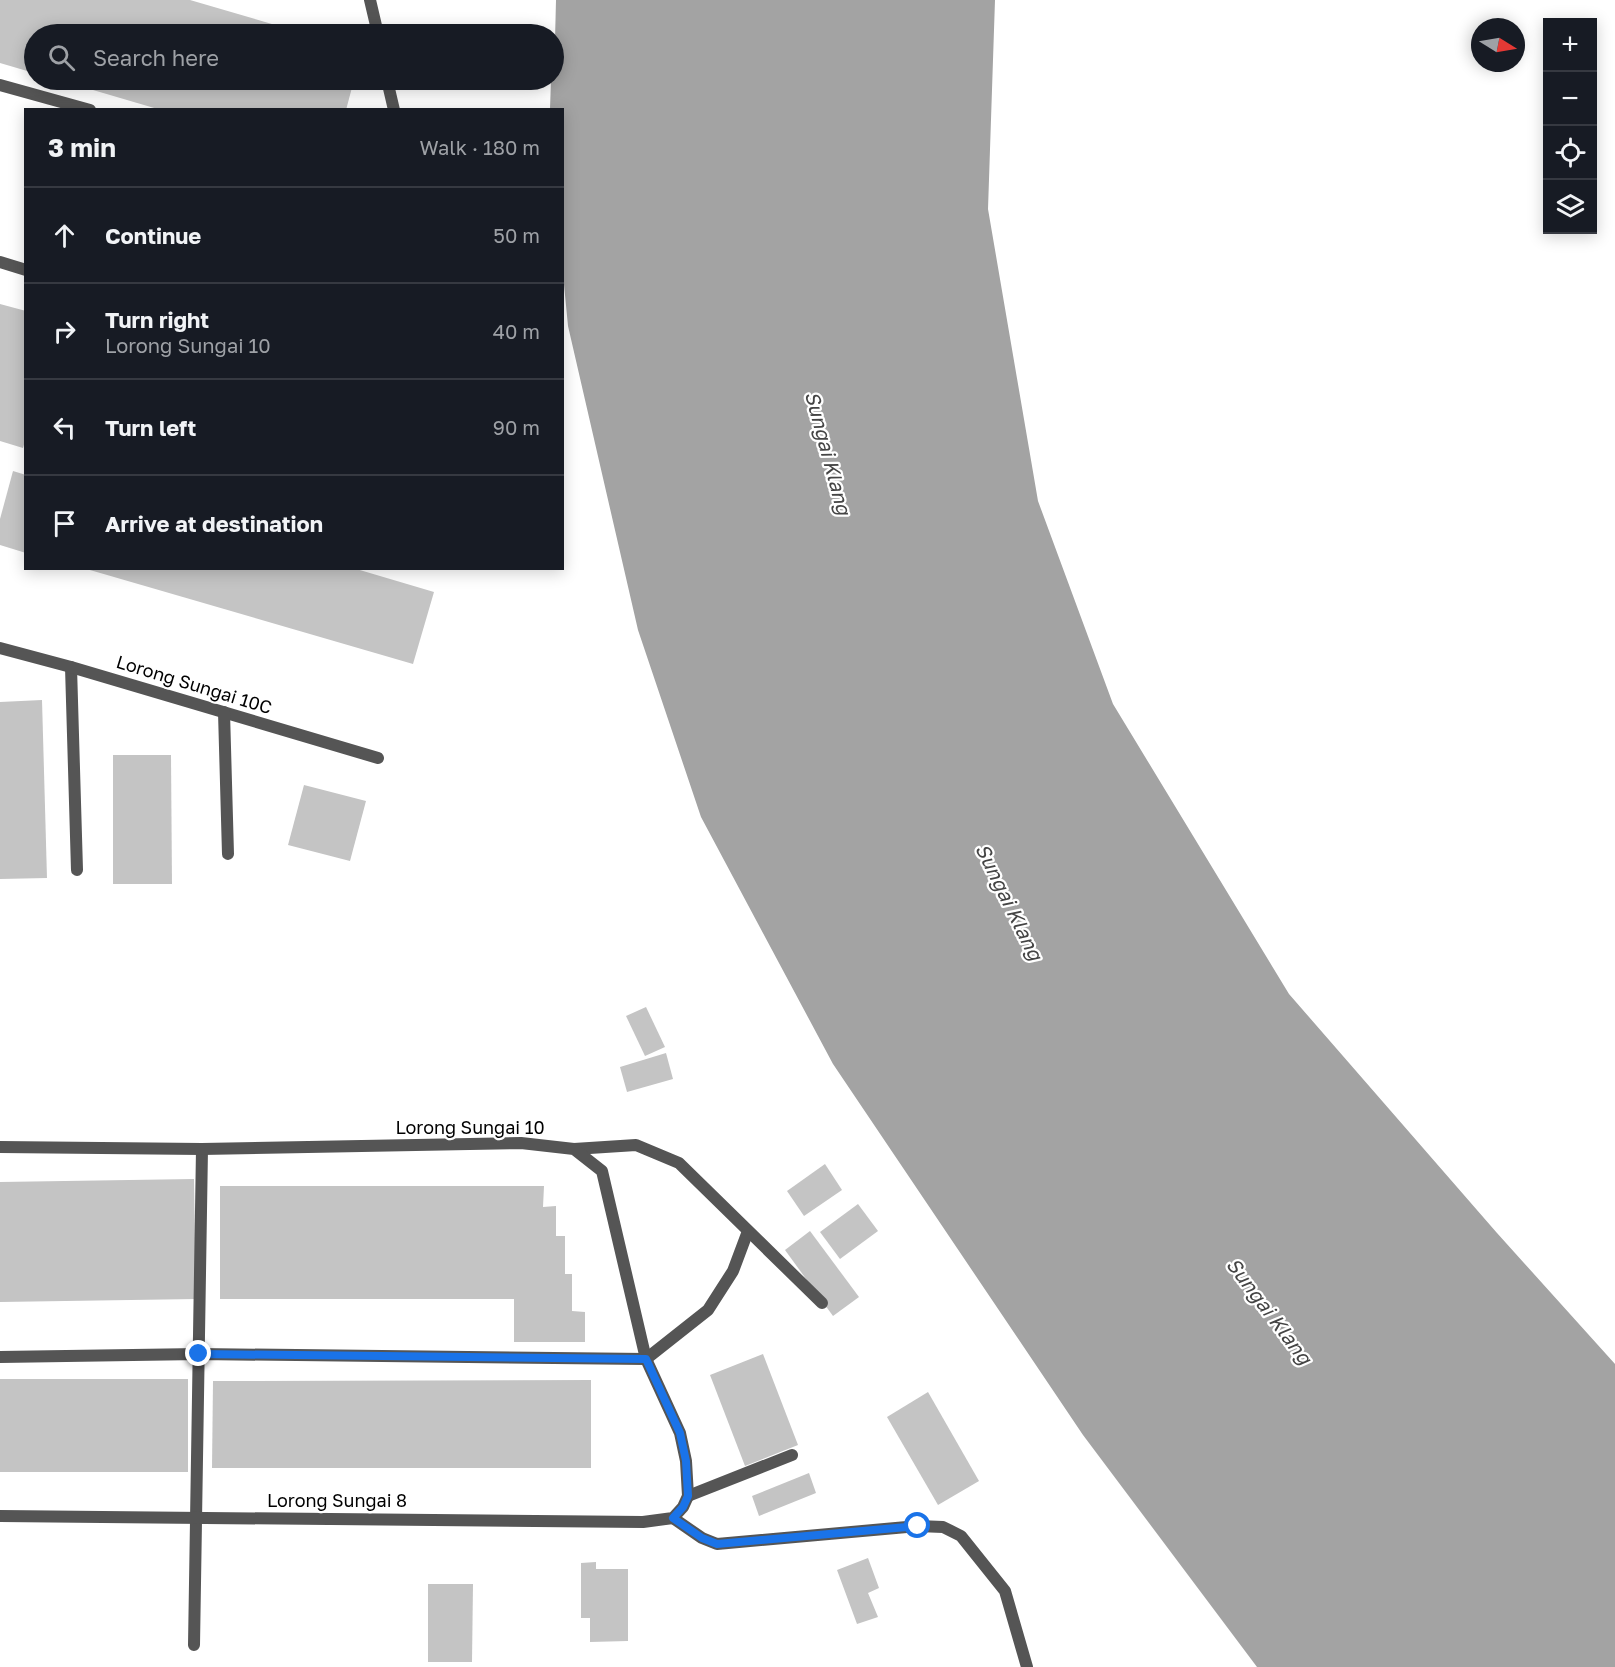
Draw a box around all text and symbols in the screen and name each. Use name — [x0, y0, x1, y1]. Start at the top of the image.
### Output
north arrow — [1471, 18, 1525, 72]
map controls — [1543, 18, 1597, 234]
button: + — [1543, 18, 1597, 72]
search box — [24, 24, 564, 90]
icon: search — [45, 41, 78, 74]
text: Search here — [93, 44, 219, 71]
button: − — [1543, 72, 1597, 126]
button: locate — [1543, 126, 1597, 180]
text: 3 min — [48, 132, 116, 163]
text: Walk · 180 m — [420, 135, 540, 159]
button: layers — [1543, 180, 1597, 234]
icon: ahead — [48, 219, 81, 252]
text: Continue — [105, 222, 201, 249]
text: 50 m — [493, 223, 540, 247]
text: Turn right — [105, 306, 209, 333]
icon: right — [48, 315, 81, 348]
text: 40 m — [493, 319, 540, 343]
text: Lorong Sungai 10 — [105, 333, 271, 357]
water label: Sungai Klang — [800, 388, 857, 519]
icon: left — [48, 411, 81, 444]
text: Turn left — [105, 414, 196, 441]
text: 90 m — [493, 415, 540, 439]
icon: arrive — [48, 507, 81, 540]
text: Arrive at destination — [105, 510, 323, 537]
street label: Lorong Sungai 10C — [114, 650, 275, 718]
water label: Sungai Klang — [970, 839, 1049, 966]
street label: Lorong Sungai 10 — [395, 1116, 545, 1138]
water label: Sungai Klang — [1221, 1252, 1319, 1370]
route end — [185, 1340, 211, 1366]
street label: Lorong Sungai 8 — [267, 1489, 407, 1511]
route start — [904, 1512, 930, 1538]

